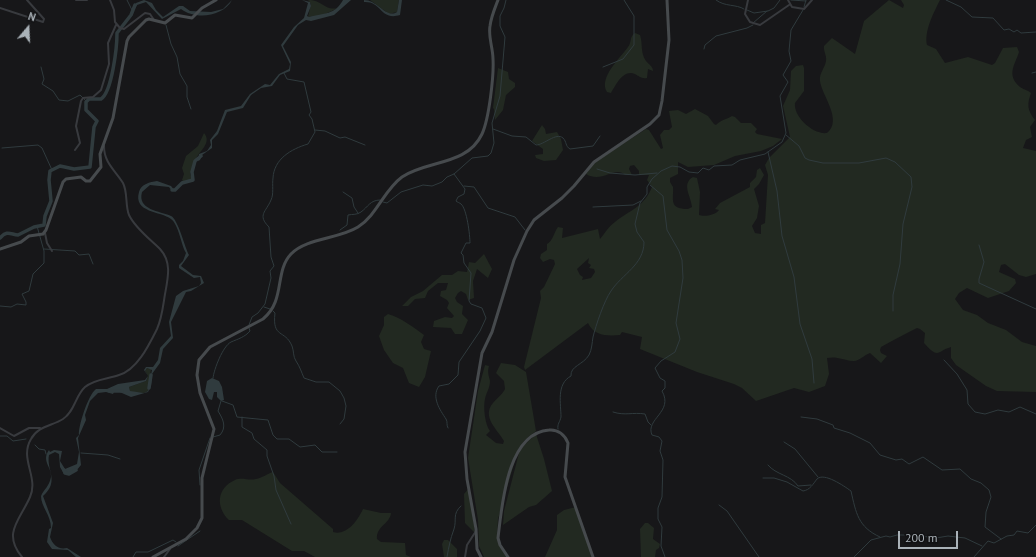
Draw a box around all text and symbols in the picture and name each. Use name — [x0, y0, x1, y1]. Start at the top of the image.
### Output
north arrow — [8, 8, 48, 48]
text: N — [26, 9, 38, 24]
scale bar — [900, 523, 960, 549]
text: 200 m — [905, 530, 938, 545]

